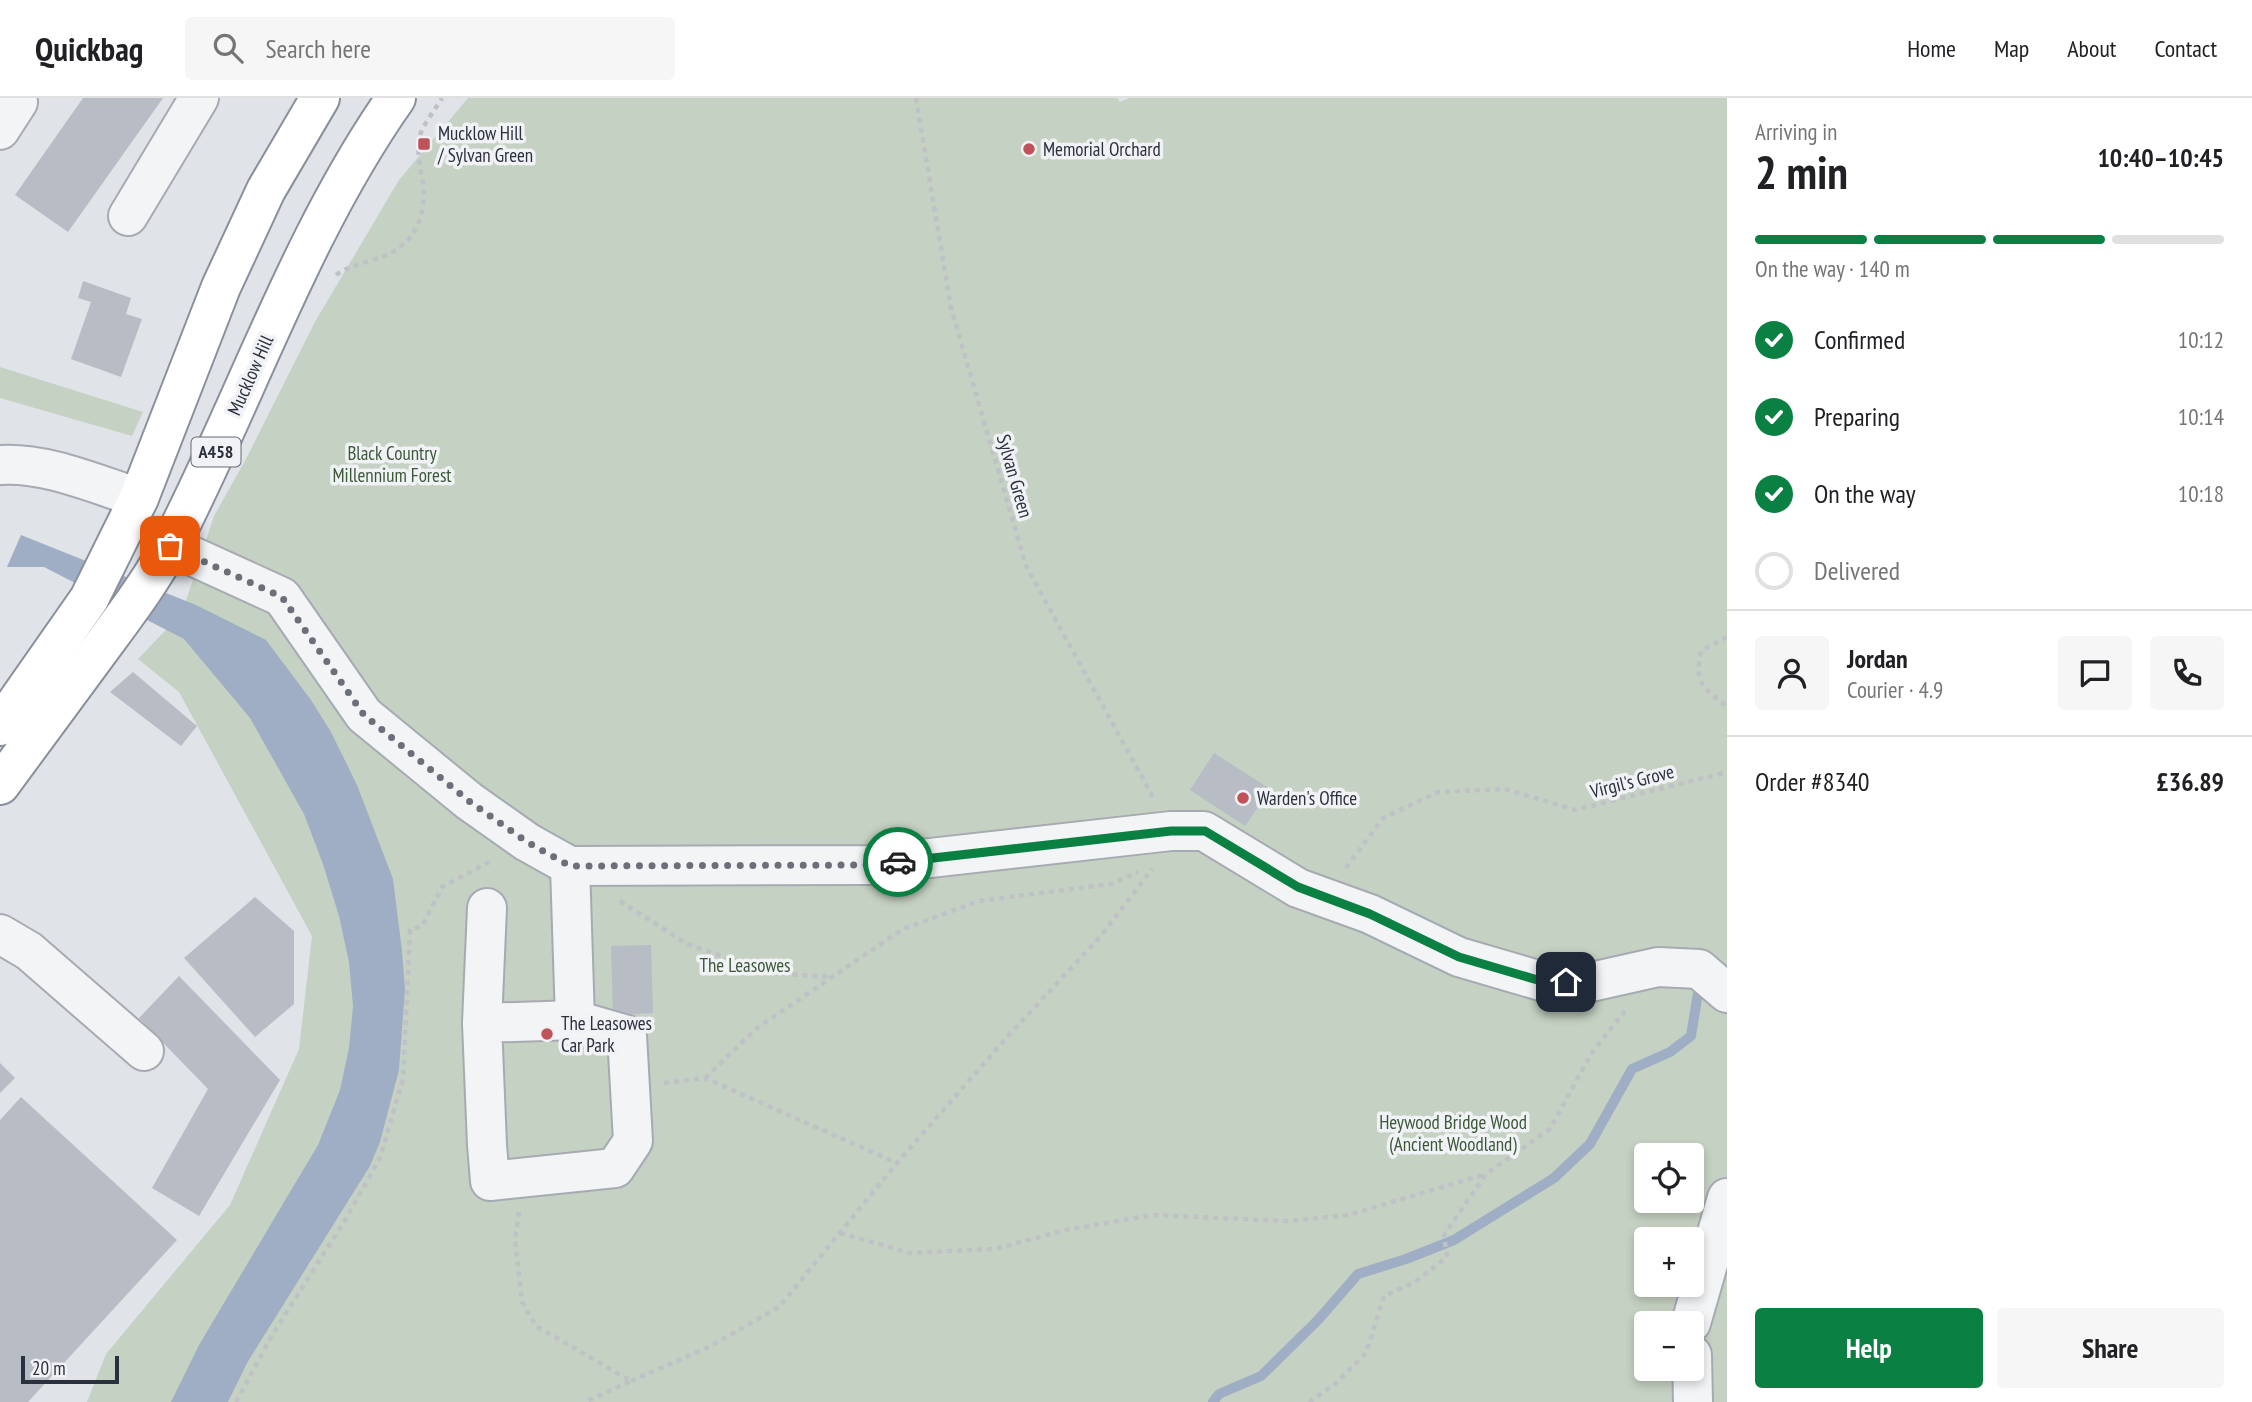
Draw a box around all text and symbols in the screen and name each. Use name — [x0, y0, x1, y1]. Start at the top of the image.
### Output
search box — [185, 17, 675, 80]
text: Quickbag — [35, 27, 143, 70]
icon: search — [209, 29, 247, 67]
text: Search here — [265, 32, 371, 65]
text: Home — [1907, 33, 1956, 64]
text: Map — [1994, 33, 2029, 64]
text: About — [2067, 33, 2116, 64]
text: Contact — [2154, 33, 2217, 64]
text: Arriving in — [1755, 117, 1837, 146]
place label: Mucklow Hill / Sylvan Green — [437, 121, 533, 167]
marker: Mucklow Hill / Sylvan Green — [416, 136, 432, 152]
place label: Memorial Orchard — [1043, 137, 1161, 161]
marker: Memorial Orchard — [1021, 141, 1037, 157]
text: 10:40–10:45 — [2097, 141, 2224, 174]
text: 2 min — [1755, 142, 1848, 202]
text: On the way · 140 m — [1755, 254, 1910, 283]
icon: check — [1755, 321, 1793, 359]
text: Confirmed — [1814, 323, 1905, 356]
text: 10:12 — [2178, 325, 2224, 354]
street label: Mucklow Hill — [222, 331, 278, 419]
icon: check — [1755, 398, 1793, 436]
text: Preparing — [1814, 400, 1900, 433]
text: 10:14 — [2178, 402, 2224, 431]
street label: Sylvan Green — [992, 432, 1038, 520]
road number: A458 — [192, 438, 241, 466]
park label: Black Country Millennium Forest — [332, 441, 452, 487]
icon: check — [1755, 475, 1793, 513]
text: On the way — [1814, 477, 1916, 510]
text: 10:18 — [2178, 479, 2224, 508]
pin — [140, 516, 200, 576]
icon: bag — [151, 527, 189, 565]
text: Delivered — [1814, 554, 1900, 587]
button: person — [1755, 636, 1829, 710]
button: chat — [2058, 636, 2132, 710]
button: phone — [2150, 636, 2224, 710]
text: Jordan — [1847, 642, 1908, 675]
text: Courier · 4.9 — [1847, 675, 1943, 704]
street label: Virgil's Grove — [1587, 759, 1677, 803]
text: Order #8340 — [1755, 765, 1870, 798]
text: £36.89 — [2156, 765, 2224, 798]
place label: Warden's Office — [1257, 786, 1357, 810]
marker: Warden's Office — [1235, 790, 1251, 806]
courier — [863, 827, 933, 897]
icon: car — [879, 843, 917, 881]
pin — [1536, 952, 1596, 1012]
park label: The Leasowes — [700, 953, 791, 977]
icon: home — [1547, 963, 1585, 1001]
place label: The Leasowes Car Park — [561, 1011, 652, 1057]
marker: The Leasowes Car Park — [539, 1026, 555, 1042]
park label: Heywood Bridge Wood (Ancient Woodland) — [1379, 1110, 1527, 1156]
map controls — [1634, 1143, 1704, 1381]
button: locate — [1634, 1143, 1704, 1213]
button: + — [1634, 1227, 1704, 1297]
button: Help — [1755, 1308, 1983, 1388]
button: Share — [1997, 1308, 2224, 1388]
button: − — [1634, 1311, 1704, 1381]
scale bar — [21, 1353, 119, 1385]
text: 20 m — [32, 1356, 66, 1380]

